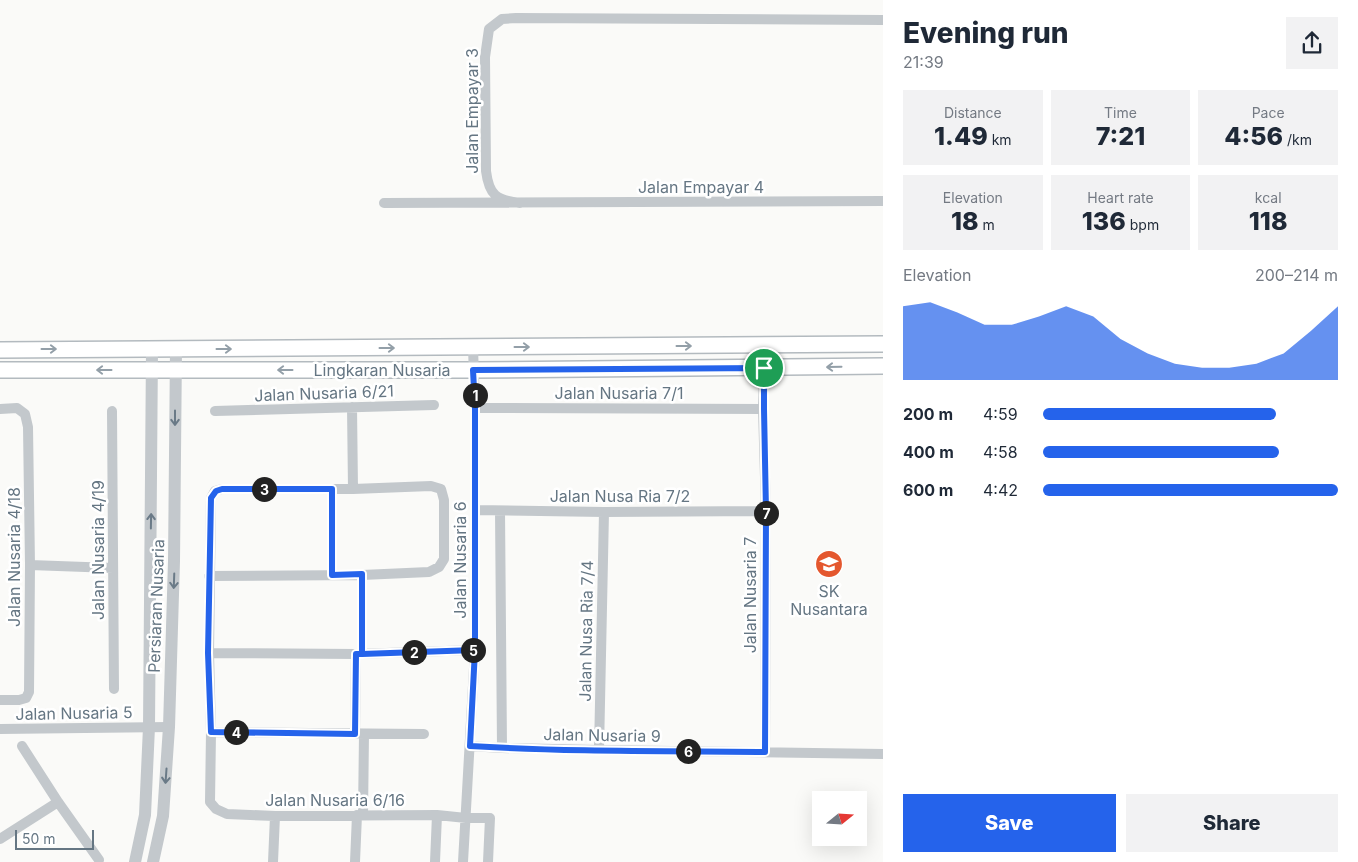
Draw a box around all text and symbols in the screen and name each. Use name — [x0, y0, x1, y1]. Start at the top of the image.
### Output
text: Evening run — [903, 16, 1069, 50]
button: share — [1286, 17, 1338, 69]
street label: Jalan Empayar 3 — [462, 48, 482, 174]
text: 21:39 — [903, 52, 944, 72]
text: Distance — [944, 104, 1002, 121]
text: Time — [1104, 104, 1137, 121]
text: Pace — [1252, 104, 1285, 121]
text: 1.49 — [934, 121, 988, 151]
text: 7:21 — [1096, 121, 1145, 151]
text: 4:56 — [1224, 121, 1283, 151]
text: km — [988, 131, 1012, 148]
text: /km — [1283, 131, 1312, 148]
street label: Jalan Empayar 4 — [638, 177, 764, 197]
text: Elevation — [943, 189, 1003, 206]
text: Heart rate — [1087, 189, 1154, 206]
text: kcal — [1255, 189, 1282, 206]
text: 18 — [951, 206, 979, 236]
text: 136 — [1082, 206, 1126, 236]
text: 118 — [1249, 206, 1288, 236]
text: m — [979, 216, 995, 233]
text: bpm — [1126, 216, 1159, 233]
text: Elevation — [903, 265, 972, 285]
text: 200–214 m — [1255, 265, 1338, 285]
one-way arrow — [676, 341, 692, 351]
one-way arrow — [514, 342, 530, 352]
one-way arrow — [378, 343, 395, 353]
one-way arrow — [40, 344, 56, 354]
one-way arrow — [216, 344, 232, 354]
pin — [743, 347, 785, 389]
icon: arrive — [750, 354, 778, 382]
street label: Lingkaran Nusaria — [314, 360, 451, 380]
one-way arrow — [827, 362, 843, 372]
one-way arrow — [96, 365, 112, 374]
one-way arrow — [277, 365, 293, 375]
street label: Jalan Nusaria 6/21 — [254, 381, 394, 405]
pin: 1 — [462, 382, 488, 408]
street label: Jalan Nusaria 7/1 — [555, 383, 683, 403]
text: 1 — [472, 387, 479, 404]
text: 200 m — [903, 404, 953, 424]
text: 4:59 — [983, 404, 1018, 424]
one-way arrow — [171, 410, 180, 426]
text: 400 m — [903, 442, 954, 462]
text: 4:58 — [983, 442, 1018, 462]
pin: 3 — [252, 476, 276, 502]
street label: Jalan Nusaria 4/19 — [88, 480, 108, 620]
text: 600 m — [903, 480, 953, 500]
text: 4:42 — [983, 480, 1018, 500]
text: 3 — [260, 481, 269, 498]
street label: Jalan Nusa Ria 7/2 — [550, 486, 690, 506]
street label: Jalan Nusaria 4/18 — [4, 487, 24, 627]
pin: 7 — [754, 500, 778, 526]
street label: Jalan Nusaria 6 — [450, 501, 470, 619]
text: 7 — [762, 505, 771, 522]
one-way arrow — [146, 513, 156, 530]
street label: Jalan Nusaria 7 — [740, 537, 760, 653]
street label: Persiaran Nusaria — [144, 539, 168, 673]
school or university icon: SK Nusantara — [814, 549, 844, 579]
street label: Jalan Nusa Ria 7/4 — [575, 560, 597, 702]
one-way arrow — [169, 572, 179, 588]
place label: SK Nusantara — [790, 581, 868, 619]
pin: 5 — [460, 638, 486, 662]
pin: 2 — [402, 640, 426, 664]
text: 5 — [469, 642, 478, 659]
text: 2 — [410, 644, 419, 661]
street label: Jalan Nusaria 5 — [15, 702, 133, 724]
pin: 4 — [224, 720, 248, 744]
text: 4 — [232, 724, 241, 741]
street label: Jalan Nusaria 9 — [543, 724, 661, 746]
pin: 6 — [676, 738, 700, 764]
text: 6 — [684, 743, 693, 760]
one-way arrow — [161, 767, 170, 783]
street label: Jalan Nusaria 6/16 — [265, 790, 405, 810]
north arrow — [812, 791, 868, 846]
map controls — [812, 791, 867, 846]
button: Save — [903, 794, 1116, 852]
button: Share — [1126, 794, 1338, 852]
scale bar — [15, 827, 94, 850]
text: 50 m — [22, 830, 56, 847]

